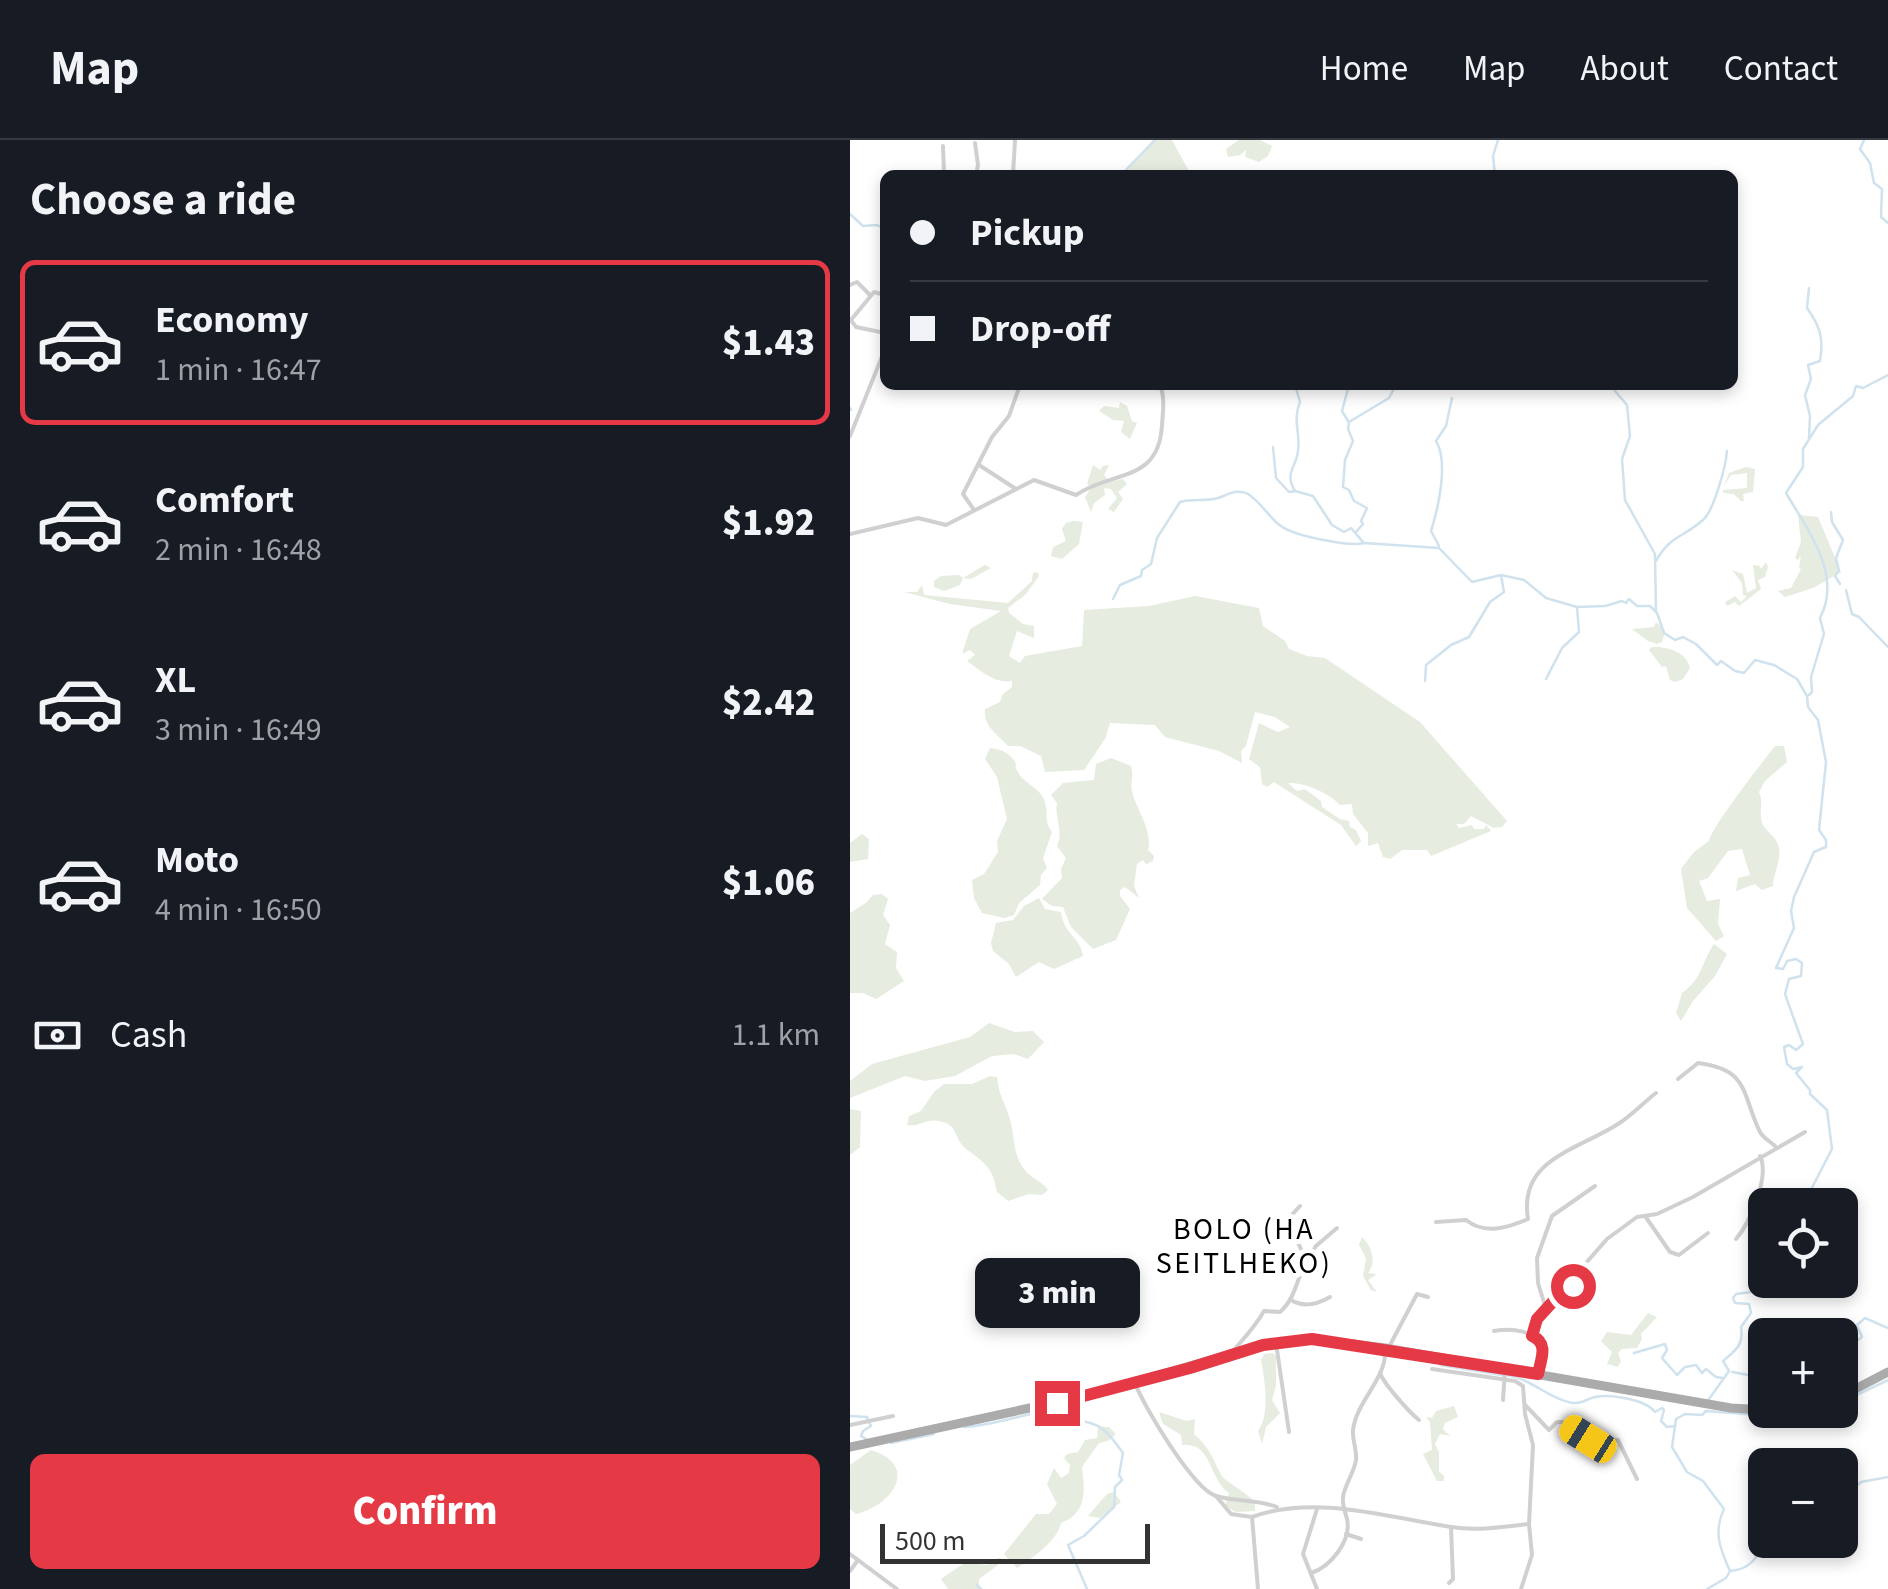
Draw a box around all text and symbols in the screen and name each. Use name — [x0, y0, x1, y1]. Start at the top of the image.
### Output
text: Map — [50, 35, 139, 103]
text: Home — [1320, 44, 1408, 94]
text: Map — [1463, 44, 1526, 94]
text: About — [1581, 44, 1669, 94]
text: Contact — [1724, 44, 1838, 94]
text: Choose a ride — [30, 168, 296, 232]
text: Pickup — [970, 206, 1084, 260]
text: Economy — [155, 293, 308, 347]
icon: car — [35, 298, 125, 388]
text: Drop-off — [970, 302, 1110, 356]
text: $1.43 — [722, 316, 815, 370]
text: 1 min · 16:47 — [155, 347, 322, 393]
text: Comfort — [155, 473, 294, 527]
icon: car — [35, 478, 125, 568]
text: $1.92 — [722, 496, 815, 550]
text: 2 min · 16:48 — [155, 527, 322, 573]
text: XL — [155, 653, 196, 707]
icon: car — [35, 658, 125, 748]
text: $2.42 — [722, 676, 815, 730]
text: 3 min · 16:49 — [155, 707, 322, 753]
text: Moto — [155, 833, 239, 887]
icon: car — [35, 838, 125, 928]
text: $1.06 — [722, 856, 815, 910]
text: 4 min · 16:50 — [155, 887, 322, 933]
icon: cash — [30, 1008, 85, 1063]
text: Cash — [110, 1008, 187, 1062]
text: 1.1 km — [731, 1012, 820, 1058]
map controls — [1748, 1188, 1858, 1558]
button: locate — [1748, 1188, 1858, 1298]
district label: BOLO (HA SEITLHEKO) — [1156, 1208, 1332, 1285]
callout: 3 min — [974, 1258, 1140, 1328]
route start — [1551, 1264, 1596, 1309]
text: 3 min — [1018, 1270, 1097, 1316]
button: + — [1748, 1318, 1858, 1428]
route end — [1035, 1381, 1080, 1426]
car — [1555, 1410, 1621, 1468]
button: − — [1748, 1448, 1858, 1558]
button: Confirm — [30, 1454, 820, 1569]
scale bar — [880, 1519, 1150, 1564]
text: 500 m — [895, 1521, 966, 1561]

